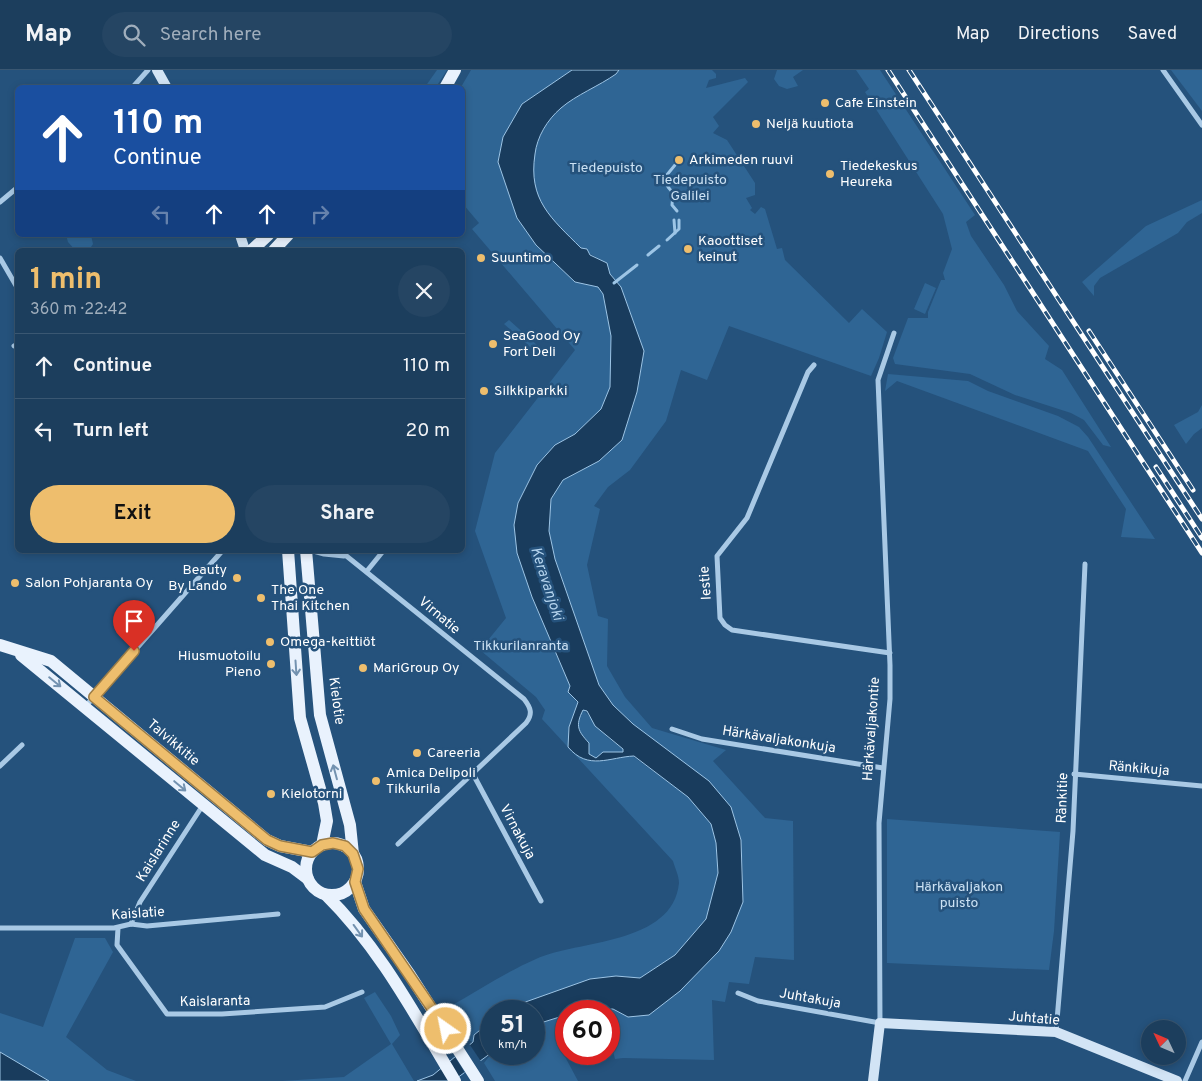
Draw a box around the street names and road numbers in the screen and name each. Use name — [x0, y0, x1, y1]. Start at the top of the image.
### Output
street label: Iestie — [696, 565, 716, 601]
street label: Virnatie — [415, 594, 463, 638]
street label: Kielotie — [324, 676, 348, 726]
street label: Härkävaljakontie — [860, 676, 884, 782]
street label: Talvikkitie — [143, 716, 203, 770]
street label: Härkävaljakonkuja — [721, 723, 837, 757]
street label: Ränkikuja — [1108, 758, 1170, 780]
street label: Ränkitie — [1054, 772, 1072, 824]
street label: Virnakuja — [495, 802, 539, 862]
street label: Kaislarinne — [133, 817, 185, 885]
street label: Kaislatie — [111, 904, 165, 924]
street label: Juhtakuja — [778, 985, 842, 1013]
street label: Kaislaranta — [180, 993, 250, 1011]
street label: Juhtatie — [1008, 1008, 1060, 1030]

